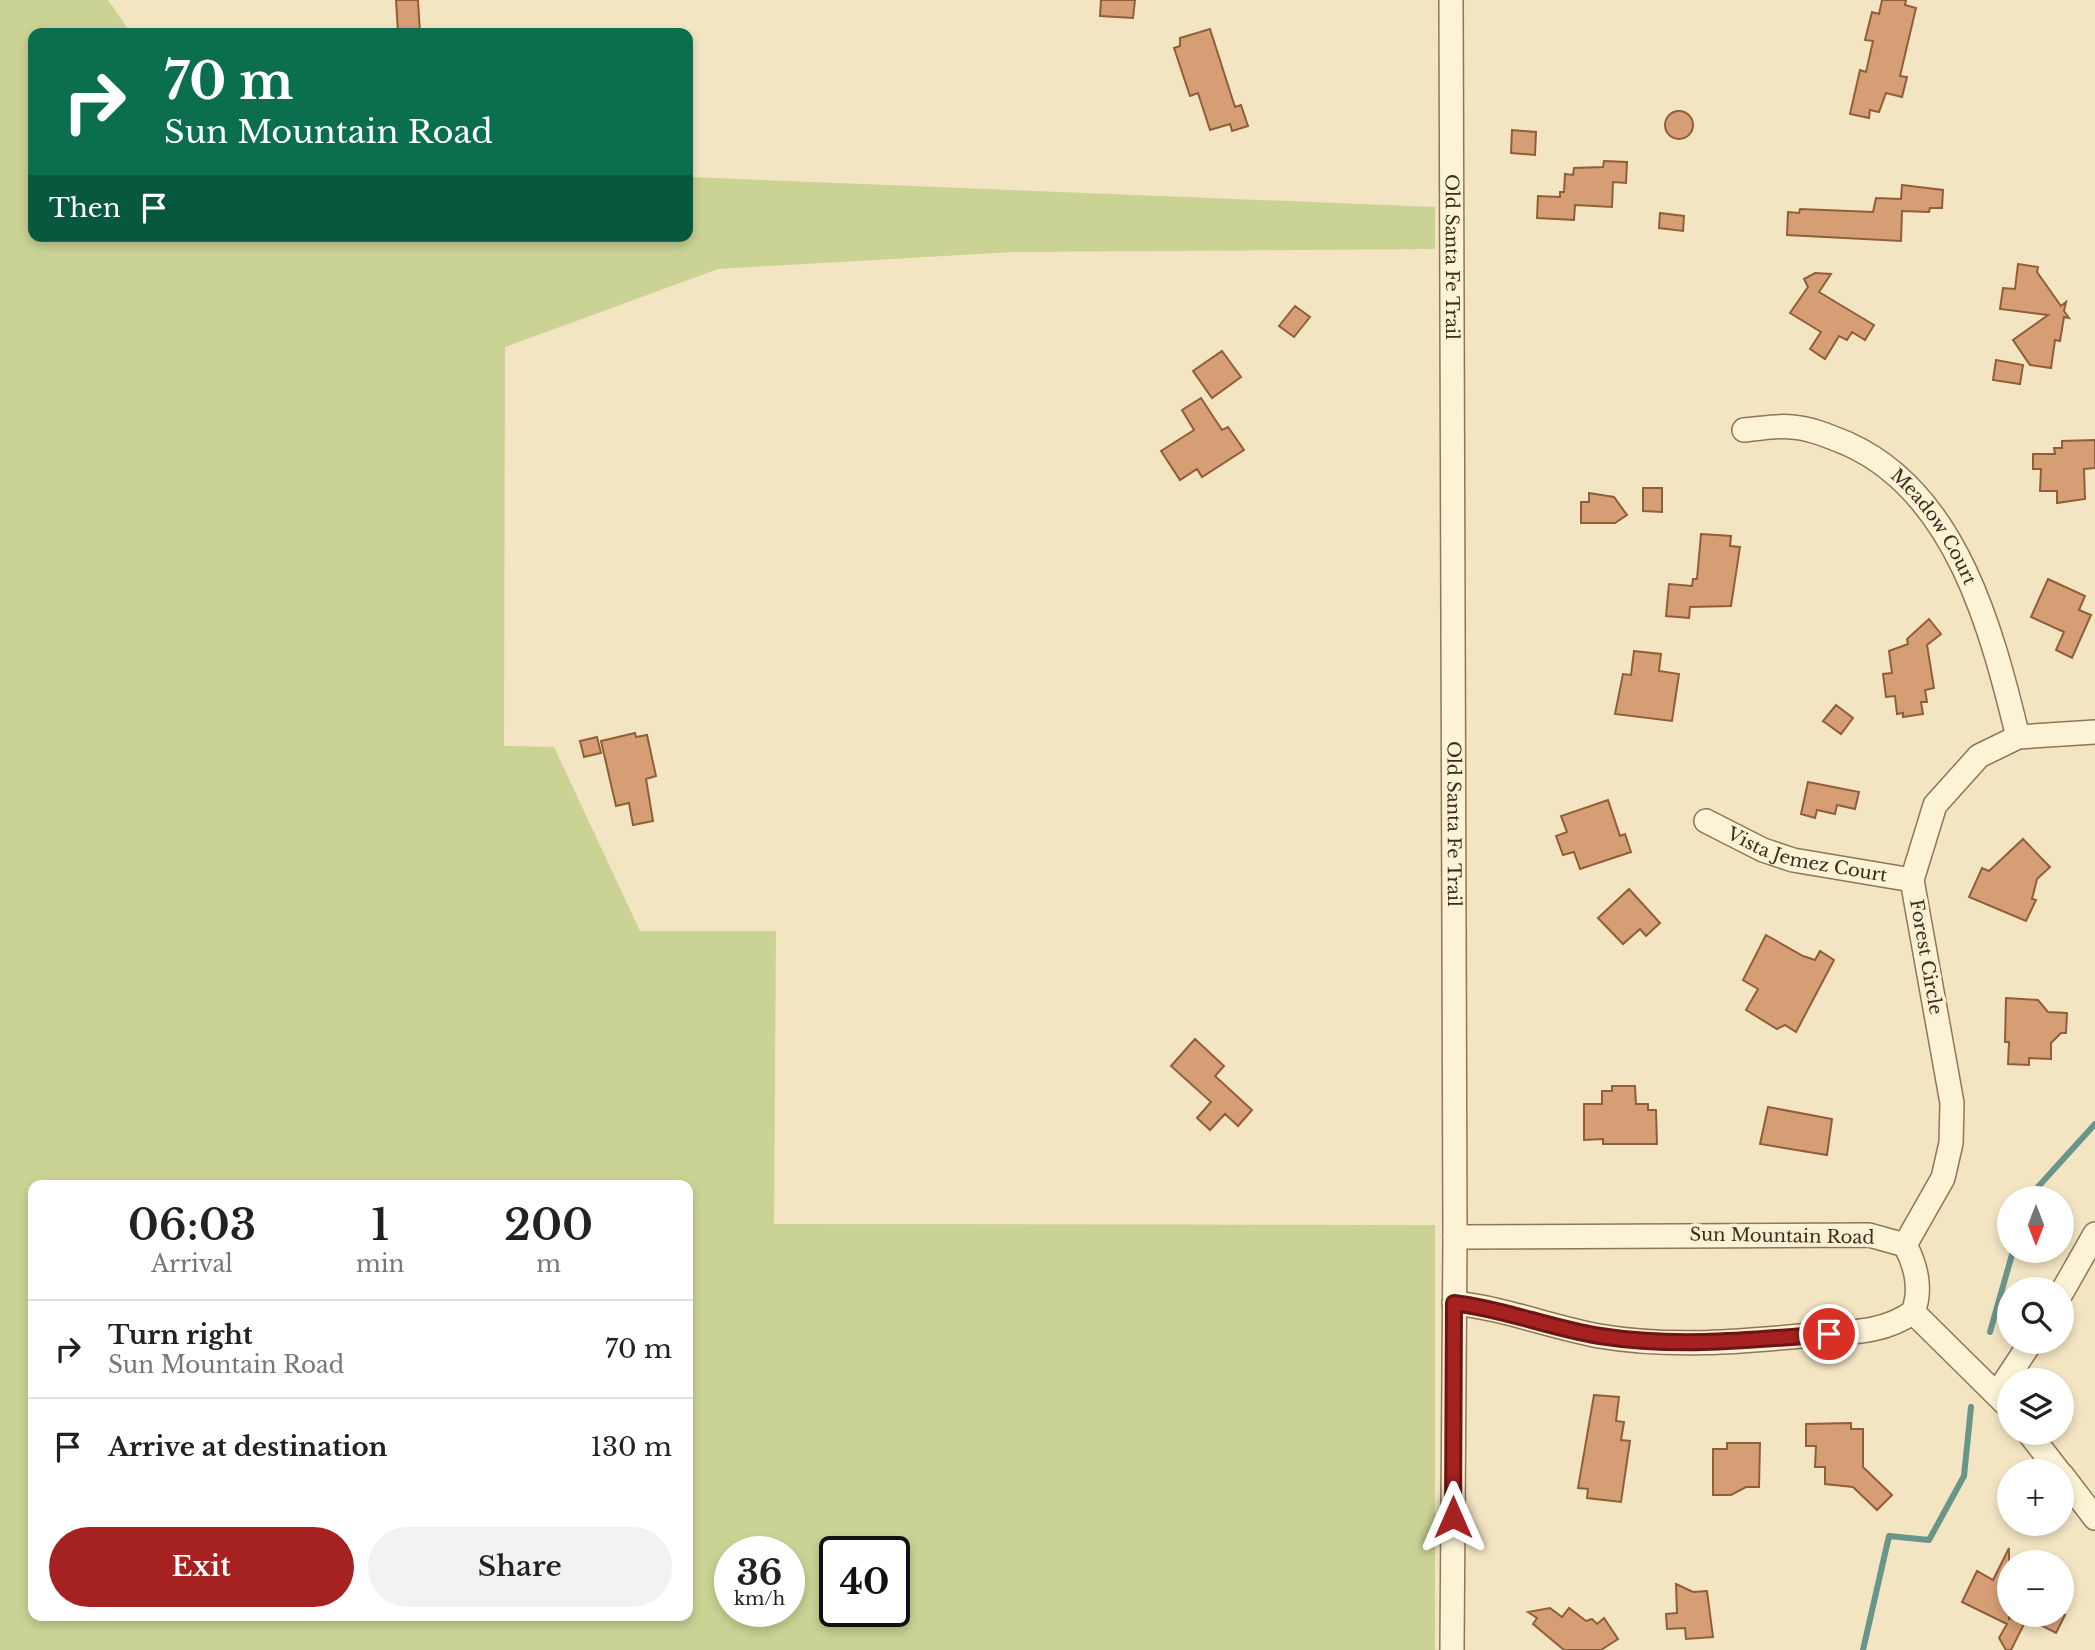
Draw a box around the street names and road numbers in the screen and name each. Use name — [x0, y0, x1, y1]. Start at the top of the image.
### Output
street label: Old Santa Fe Trail — [1441, 174, 1463, 340]
street label: Meadow Court — [1886, 464, 1981, 588]
street label: Old Santa Fe Trail — [1442, 741, 1465, 907]
street label: Vista Jemez Court — [1723, 822, 1889, 887]
street label: Forest Circle — [1905, 898, 1947, 1016]
street label: Sun Mountain Road — [1689, 1223, 1875, 1249]

